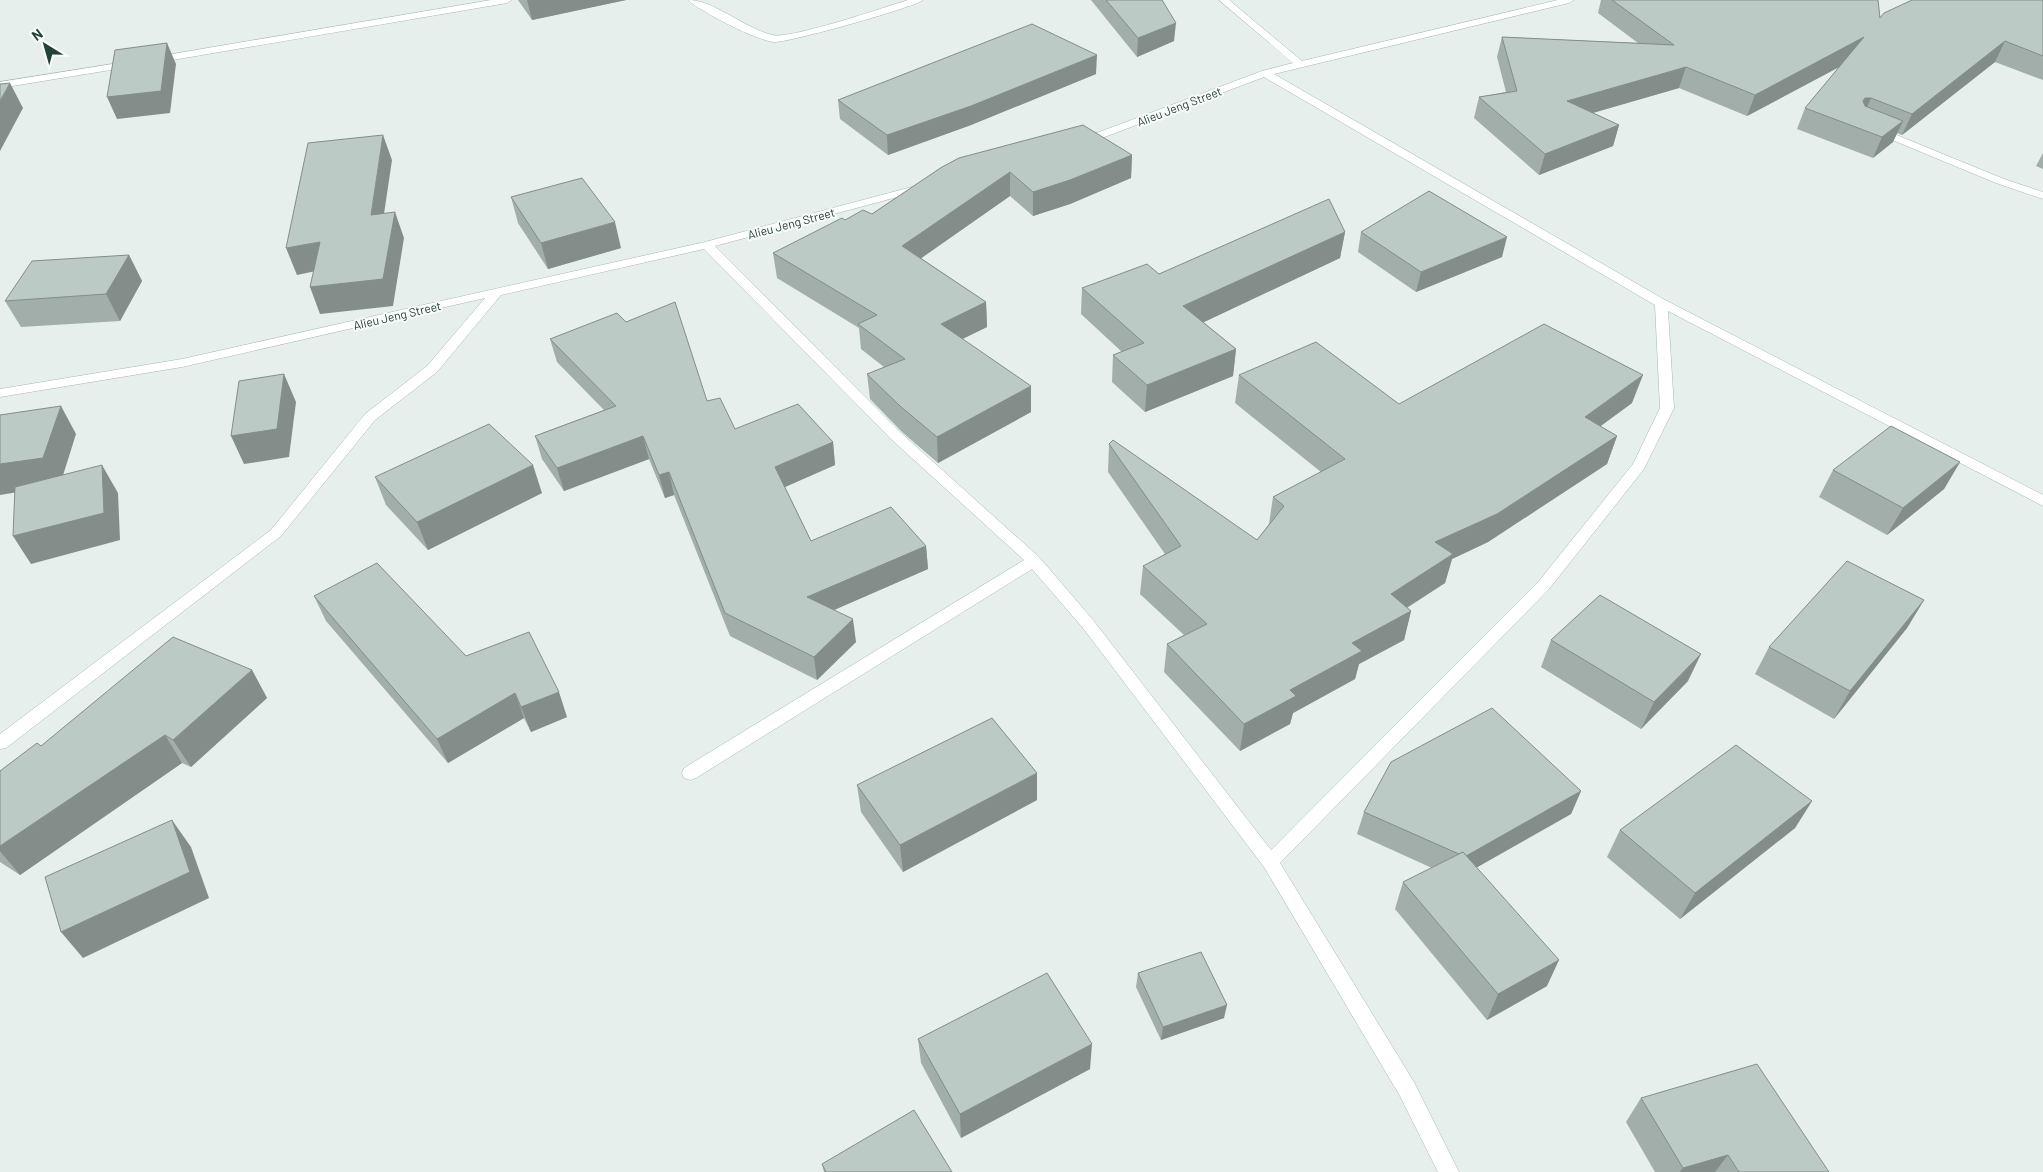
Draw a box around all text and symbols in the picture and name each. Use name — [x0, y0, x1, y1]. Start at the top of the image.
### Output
north arrow — [20, 20, 70, 70]
text: N — [28, 25, 46, 44]
street label: Alieu Jeng Street — [1135, 83, 1223, 129]
street label: Alieu Jeng Street — [746, 205, 836, 241]
street label: Alieu Jeng Street — [352, 298, 442, 332]

